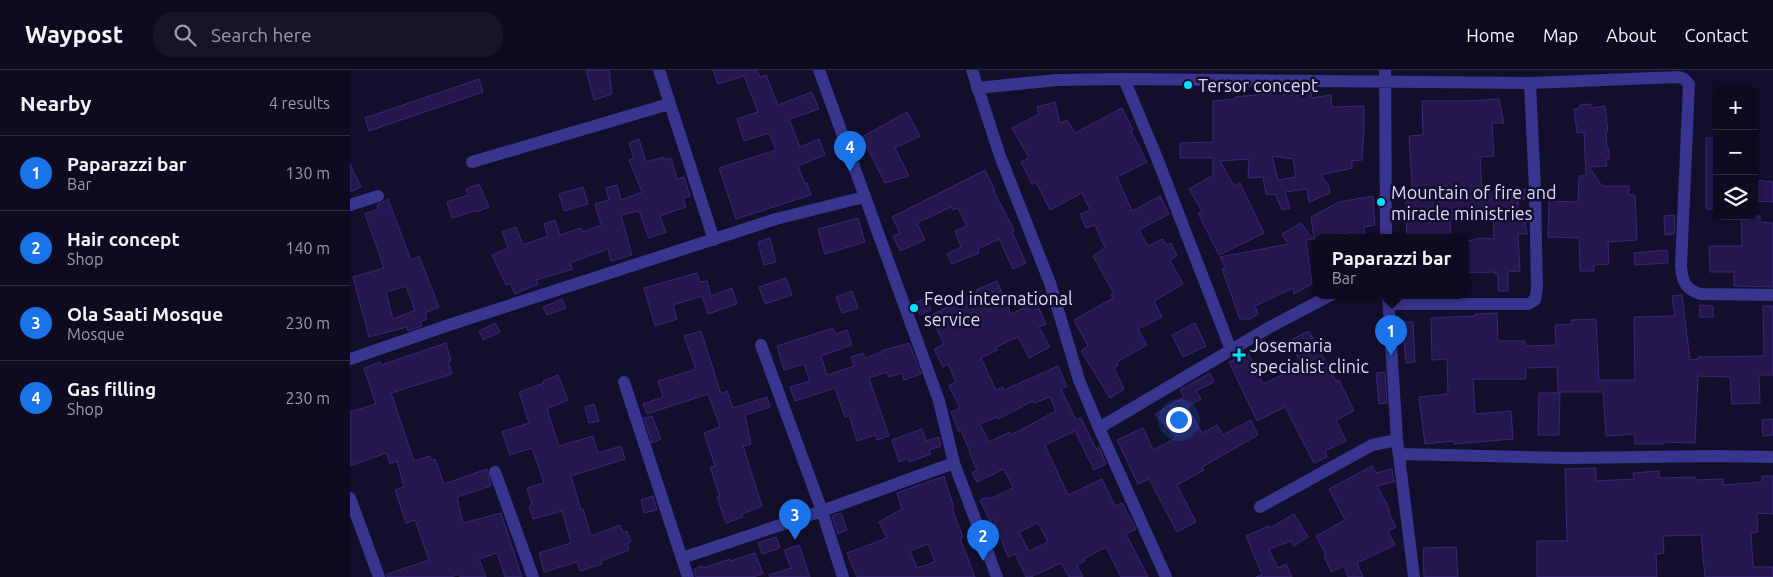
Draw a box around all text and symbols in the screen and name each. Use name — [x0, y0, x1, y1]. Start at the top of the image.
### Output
search box — [153, 12, 503, 57]
text: Waypost — [25, 21, 123, 48]
icon: search — [171, 21, 199, 49]
text: Search here — [211, 24, 311, 46]
text: Home — [1466, 25, 1515, 45]
text: Map — [1543, 25, 1578, 45]
text: About — [1606, 25, 1656, 45]
text: Contact — [1684, 25, 1748, 45]
place label: Tersor concept — [1198, 75, 1318, 95]
marker: Tersor concept — [1182, 79, 1194, 91]
map controls — [1713, 85, 1758, 220]
button: + — [1713, 85, 1758, 130]
text: Nearby — [20, 91, 91, 115]
text: 4 results — [269, 94, 330, 112]
button: − — [1713, 130, 1758, 175]
pin: 4 — [834, 131, 866, 172]
text: Paparazzi bar — [67, 153, 187, 175]
text: 1 — [31, 164, 41, 182]
text: 130 m — [285, 164, 330, 182]
text: Bar — [67, 175, 91, 193]
button: layers — [1713, 175, 1758, 220]
place label: Mountain of fire and miracle ministries — [1391, 182, 1556, 223]
marker: Mountain of fire and miracle ministries — [1375, 196, 1387, 208]
text: Hair concept — [67, 228, 180, 250]
popup — [1314, 234, 1469, 299]
text: 2 — [31, 239, 41, 257]
text: 140 m — [285, 239, 330, 257]
text: Paparazzi bar — [1332, 247, 1451, 269]
text: Shop — [67, 250, 103, 268]
text: Bar — [1332, 269, 1356, 287]
place label: Feod international service — [924, 288, 1073, 329]
marker: Feod international service — [908, 302, 920, 314]
text: Ola Saati Mosque — [67, 303, 223, 325]
text: 3 — [31, 314, 41, 332]
text: 230 m — [285, 314, 330, 332]
pin: 1 — [1375, 315, 1407, 356]
text: Mosque — [67, 325, 125, 343]
place label: Josemaria specialist clinic — [1250, 335, 1369, 376]
marker: Josemaria specialist clinic — [1232, 348, 1246, 362]
text: Gas filling — [67, 378, 156, 400]
text: 4 — [31, 389, 41, 407]
text: 230 m — [285, 389, 330, 407]
text: Shop — [67, 400, 103, 418]
your location — [1166, 407, 1192, 433]
pin: 3 — [779, 499, 811, 540]
pin: 2 — [967, 520, 999, 561]

